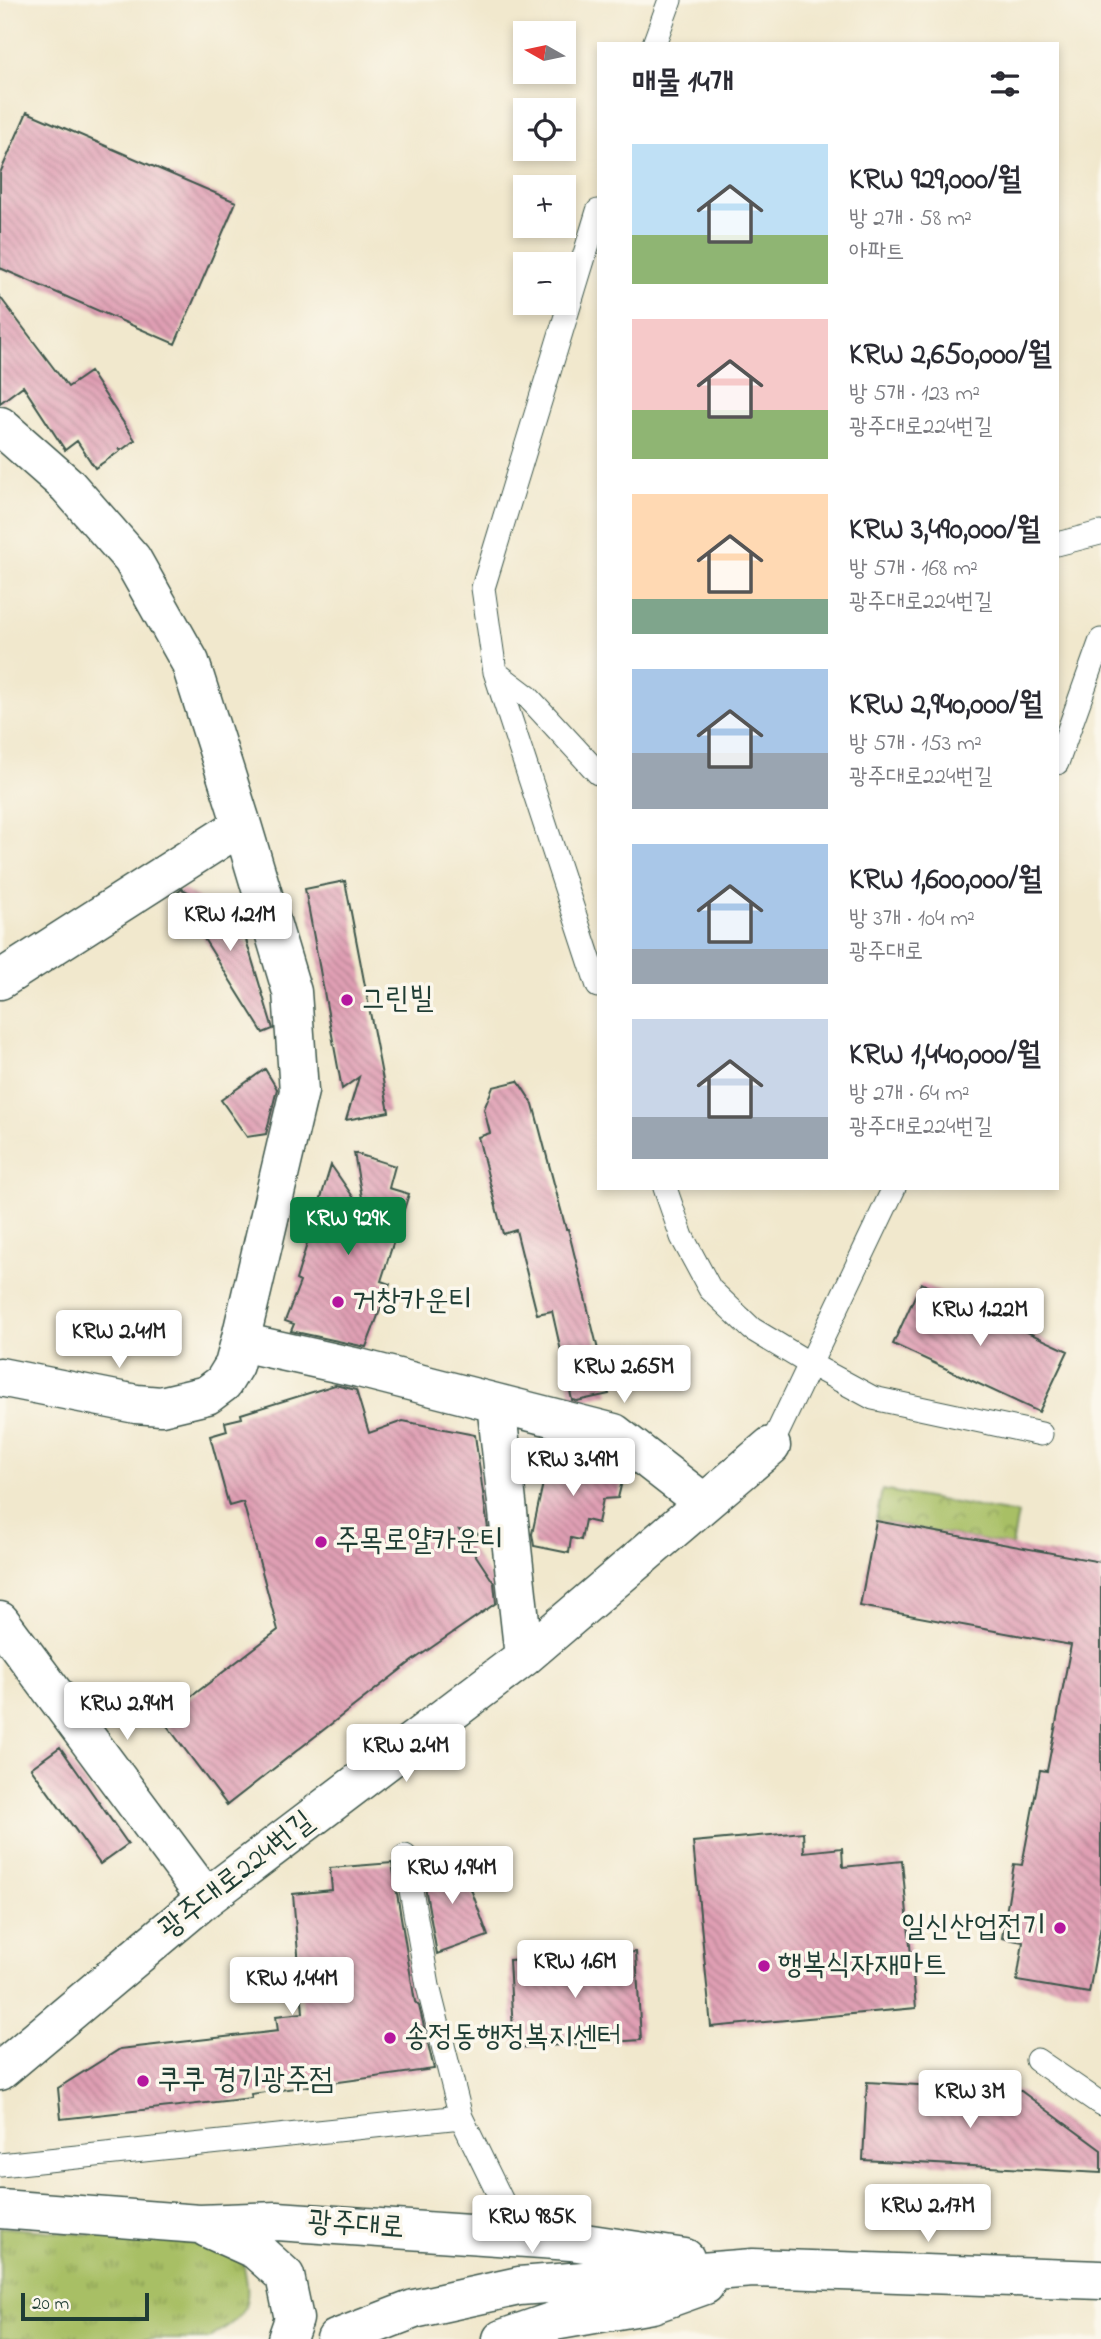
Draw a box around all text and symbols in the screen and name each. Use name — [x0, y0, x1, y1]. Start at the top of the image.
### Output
north arrow — [513, 21, 576, 84]
map controls — [513, 21, 576, 315]
text: 매물 14개 — [632, 62, 734, 106]
icon: filters — [986, 65, 1024, 103]
button: locate — [513, 98, 576, 161]
text: KRW 929,000/월 — [849, 159, 1021, 203]
icon: home — [688, 172, 772, 256]
button: + — [513, 175, 576, 238]
text: 방 2개 · 58 m² — [849, 203, 972, 236]
text: 아파트 — [849, 236, 905, 269]
button: − — [513, 252, 576, 315]
text: KRW 2,650,000/월 — [849, 334, 1052, 378]
icon: home — [688, 347, 772, 431]
text: 방 5개 · 123 m² — [849, 378, 980, 411]
text: 광주대로224번길 — [849, 411, 992, 444]
text: KRW 3,490,000/월 — [849, 509, 1040, 553]
icon: home — [688, 522, 772, 606]
text: 방 5개 · 168 m² — [849, 553, 978, 586]
text: 광주대로224번길 — [849, 586, 992, 619]
text: KRW 2,940,000/월 — [849, 684, 1043, 728]
icon: home — [688, 697, 772, 781]
text: 방 5개 · 153 m² — [849, 728, 982, 761]
text: 광주대로224번길 — [849, 761, 992, 794]
text: KRW 1,600,000/월 — [849, 859, 1042, 903]
icon: home — [688, 872, 772, 956]
pin: KRW 1.21M — [150, 894, 310, 953]
text: KRW 1.21M — [184, 899, 276, 932]
text: 방 3개 · 104 m² — [849, 903, 975, 936]
text: 광주대로 — [849, 936, 923, 969]
place label: 그린빌 — [361, 978, 433, 1022]
marker: 그린빌 — [339, 992, 355, 1008]
text: KRW 1,440,000/월 — [849, 1034, 1041, 1078]
icon: home — [688, 1047, 772, 1131]
text: 방 2개 · 64 m² — [849, 1078, 970, 1111]
text: 광주대로224번길 — [849, 1111, 992, 1144]
pin: KRW 929K — [276, 1198, 420, 1257]
text: KRW 929K — [306, 1203, 390, 1236]
place label: 거창카운티 — [352, 1280, 473, 1324]
pin: KRW 1.22M — [900, 1288, 1060, 1348]
marker: 거창카운티 — [330, 1294, 346, 1310]
text: KRW 1.22M — [932, 1294, 1028, 1327]
pin: KRW 2.41M — [39, 1310, 199, 1370]
text: KRW 2.41M — [72, 1316, 166, 1349]
pin: KRW 2.65M — [544, 1346, 704, 1405]
text: KRW 2.65M — [574, 1351, 674, 1384]
pin: KRW 3.49M — [493, 1438, 653, 1498]
text: KRW 3.49M — [527, 1444, 619, 1477]
place label: 주목로얄카운티 — [335, 1520, 504, 1564]
marker: 주목로얄카운티 — [313, 1534, 329, 1550]
pin: KRW 2.94M — [47, 1682, 207, 1742]
text: KRW 2.94M — [80, 1688, 174, 1721]
pin: KRW 2.4M — [334, 1724, 478, 1784]
text: KRW 2.4M — [362, 1730, 450, 1763]
street label: 광주대로224번길 — [150, 1801, 324, 1951]
pin: KRW 1.94M — [372, 1846, 532, 1906]
text: KRW 1.94M — [407, 1852, 497, 1885]
place label: 일신산업전기 — [901, 1906, 1046, 1950]
marker: 일신산업전기 — [1052, 1920, 1068, 1936]
pin: KRW 1.6M — [503, 1940, 647, 2000]
place label: 행복식자재마트 — [778, 1944, 947, 1988]
text: KRW 1.6M — [533, 1946, 617, 1979]
pin: KRW 1.44M — [212, 1958, 372, 2017]
marker: 행복식자재마트 — [756, 1958, 772, 1974]
text: KRW 1.44M — [246, 1963, 338, 1996]
place label: 송정동행정복지센터 — [404, 2016, 621, 2060]
marker: 송정동행정복지센터 — [382, 2030, 398, 2046]
place label: 쿠쿠 경기광주점 — [157, 2059, 333, 2103]
pin: KRW 3M — [913, 2070, 1027, 2130]
marker: 쿠쿠 경기광주점 — [135, 2073, 151, 2089]
text: KRW 3M — [935, 2076, 1005, 2109]
pin: KRW 2.17M — [848, 2184, 1008, 2244]
text: KRW 2.17M — [881, 2190, 975, 2223]
pin: KRW 985K — [460, 2196, 604, 2255]
street label: 광주대로 — [306, 2201, 406, 2251]
text: KRW 985K — [488, 2201, 576, 2234]
scale bar — [21, 2290, 149, 2322]
text: 20 m — [32, 2291, 69, 2318]

